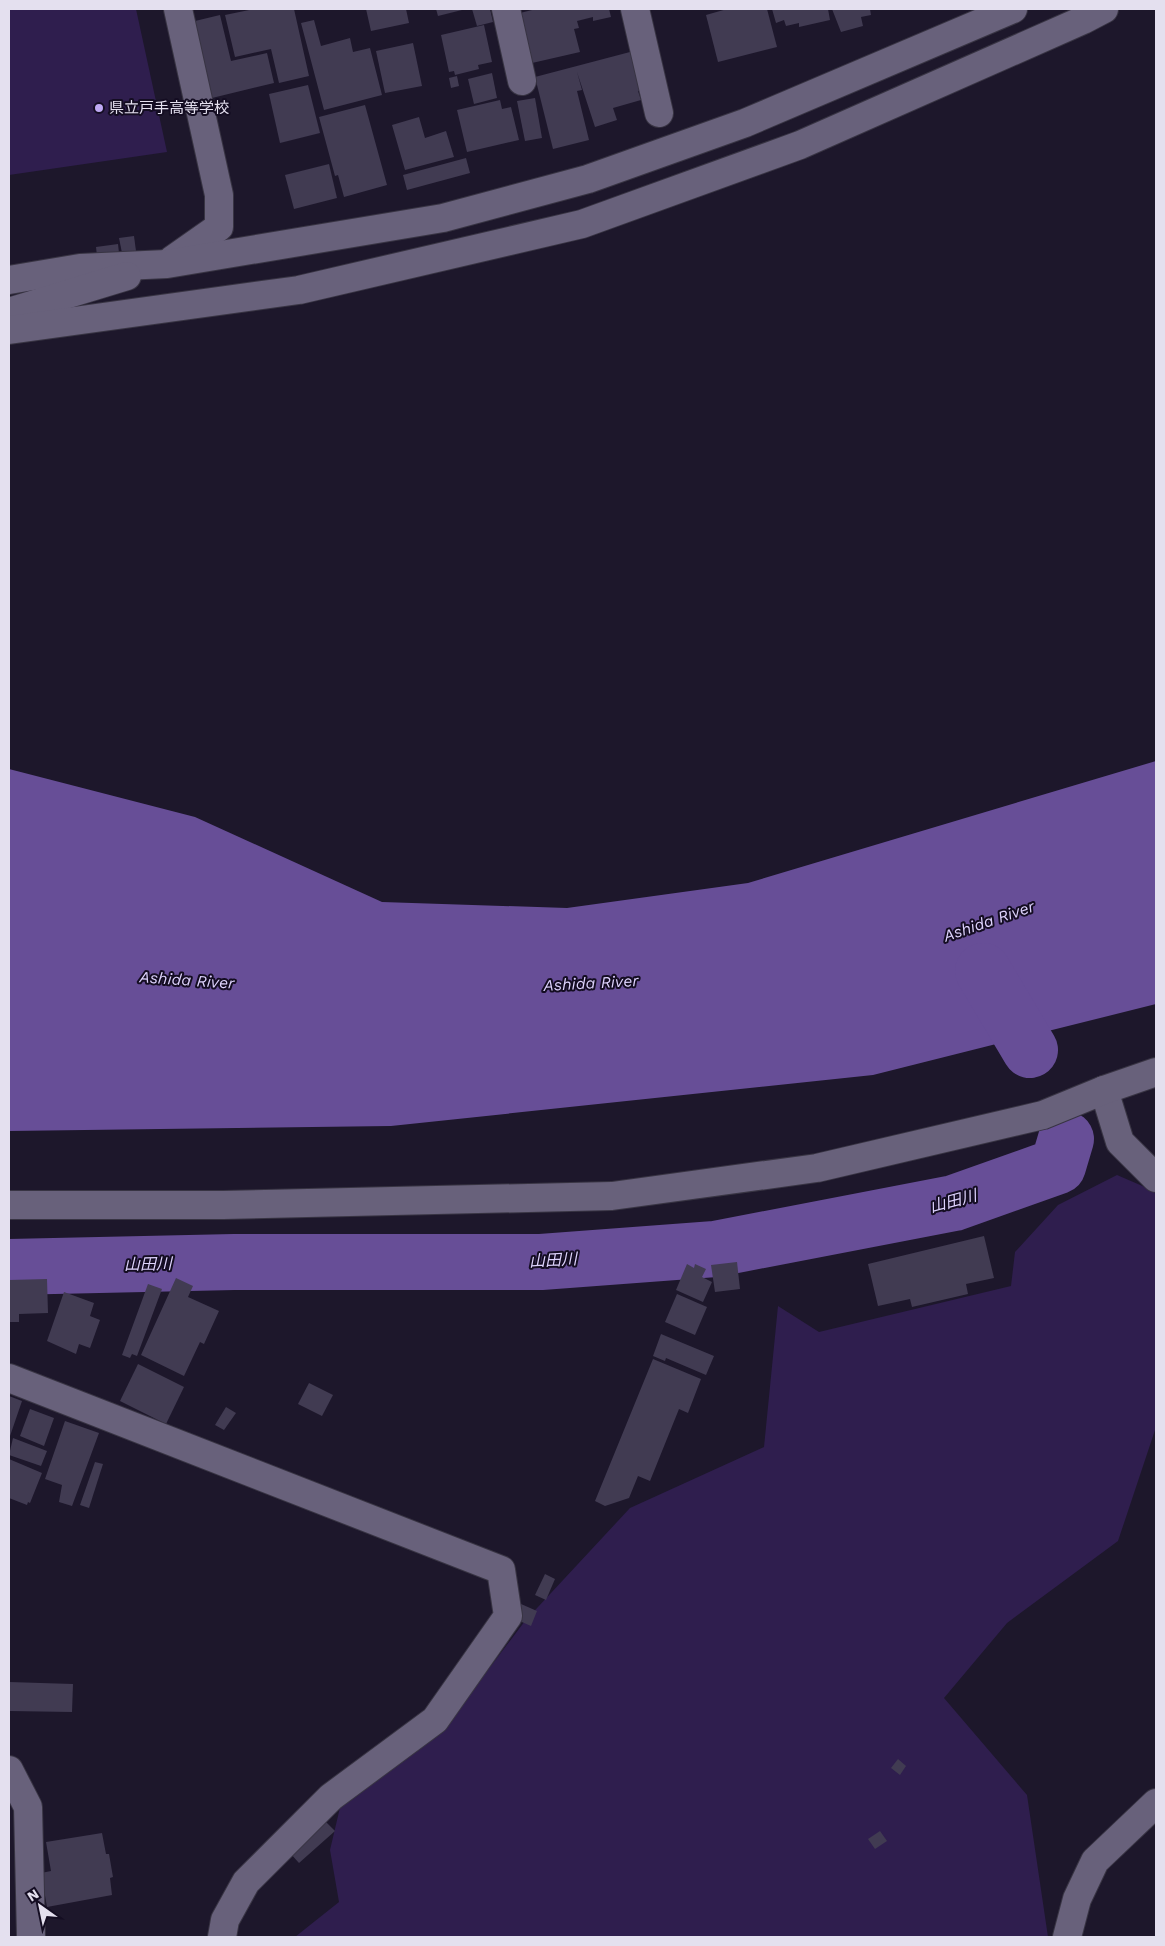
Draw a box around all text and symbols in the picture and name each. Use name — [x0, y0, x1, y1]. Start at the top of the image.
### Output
place label: 県立戸手高等学校 — [109, 99, 229, 117]
marker: 県立戸手高等学校 — [93, 102, 105, 114]
water label: Ashida River — [940, 896, 1038, 946]
water label: Ashida River — [138, 967, 236, 993]
water label: Ashida River — [542, 971, 640, 995]
water label: 山田川 — [927, 1185, 981, 1216]
water label: 山田川 — [529, 1249, 579, 1271]
water label: 山田川 — [124, 1254, 174, 1274]
north arrow — [15, 1881, 65, 1931]
text: N — [24, 1886, 42, 1905]

